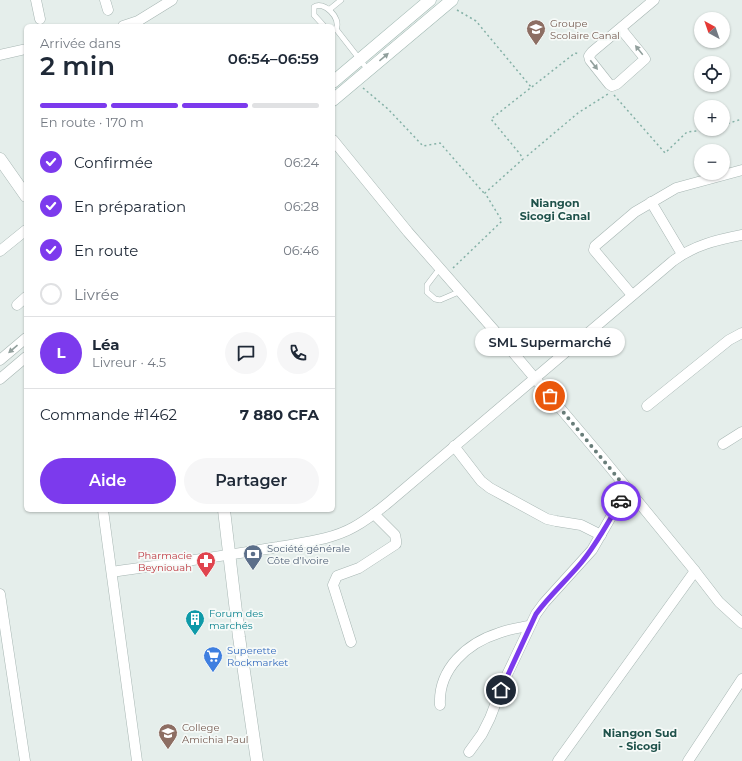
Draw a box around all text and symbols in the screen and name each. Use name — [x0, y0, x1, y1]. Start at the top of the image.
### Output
north arrow — [694, 12, 730, 48]
map controls — [694, 12, 730, 180]
place label: Groupe Scolaire Canal — [550, 17, 620, 42]
school or university icon: Groupe Scolaire Canal — [525, 18, 547, 46]
text: Arrivée dans — [40, 35, 121, 51]
one-way arrow — [635, 45, 643, 56]
text: 06:54–06:59 — [228, 49, 319, 68]
text: 2 min — [40, 50, 115, 82]
one-way arrow — [379, 52, 389, 61]
button: locate — [694, 56, 730, 92]
one-way arrow — [590, 60, 598, 71]
button: + — [694, 100, 730, 136]
text: En route · 170 m — [40, 114, 144, 130]
button: − — [694, 144, 730, 180]
icon: check — [40, 151, 62, 173]
text: Confirmée — [74, 153, 153, 172]
text: 06:24 — [284, 154, 319, 170]
icon: check — [40, 195, 62, 217]
district label: Niangon Sicogi Canal — [520, 196, 590, 223]
text: En préparation — [74, 197, 186, 216]
text: 06:28 — [284, 198, 319, 214]
icon: check — [40, 239, 62, 261]
text: En route — [74, 241, 138, 260]
text: 06:46 — [283, 242, 319, 258]
text: Livrée — [74, 285, 119, 304]
callout: SML Supermarché — [475, 328, 625, 356]
button: chat — [225, 332, 267, 374]
button: phone — [277, 332, 319, 374]
text: SML Supermarché — [489, 334, 611, 350]
text: Léa — [92, 335, 120, 354]
text: L — [56, 343, 66, 362]
one-way arrow — [8, 345, 18, 354]
text: Livreur · 4.5 — [92, 354, 166, 370]
pin — [533, 379, 567, 413]
icon: bag — [539, 385, 561, 407]
text: Commande #1462 — [40, 405, 177, 424]
text: 7 880 CFA — [240, 405, 319, 424]
button: Aide — [40, 458, 176, 504]
button: Partager — [184, 458, 319, 504]
courier — [601, 481, 641, 521]
icon: car — [610, 490, 632, 512]
place label: Société générale Côte d’Ivoire — [267, 542, 350, 567]
bank icon: Société générale Côte d’Ivoire — [242, 543, 264, 571]
place label: Pharmacie Beyniouah — [137, 549, 192, 574]
pharmacy icon: Pharmacie Beyniouah — [195, 550, 217, 578]
place label: Forum des marchés — [209, 607, 263, 632]
building icon: Forum des marchés — [184, 608, 206, 636]
place label: Superette Rockmarket — [227, 644, 288, 669]
supermarket icon: Superette Rockmarket — [202, 645, 224, 673]
pin — [484, 673, 518, 707]
icon: home — [490, 679, 512, 701]
place label: College Amichia Paul — [182, 721, 248, 746]
school or university icon: College Amichia Paul — [157, 722, 179, 750]
district label: Niangon Sud - Sicogi — [603, 726, 677, 753]

